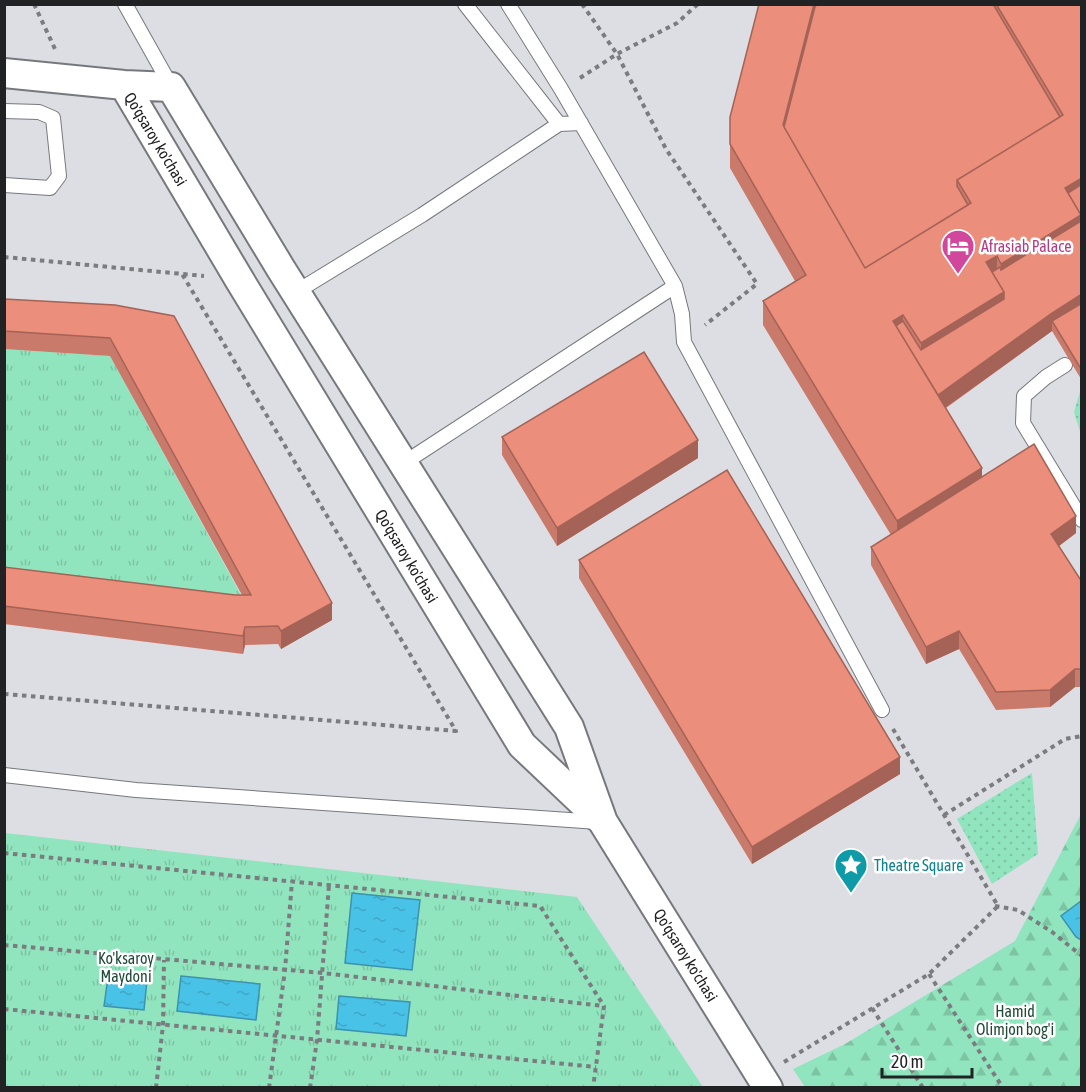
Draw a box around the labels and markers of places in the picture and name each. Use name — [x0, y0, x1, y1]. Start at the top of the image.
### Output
hotel icon: Afrasiab Palace — [940, 228, 976, 275]
place label: Afrasiab Palace — [981, 237, 1071, 255]
place icon: Theatre Square — [833, 847, 869, 894]
place label: Theatre Square — [874, 856, 963, 875]

